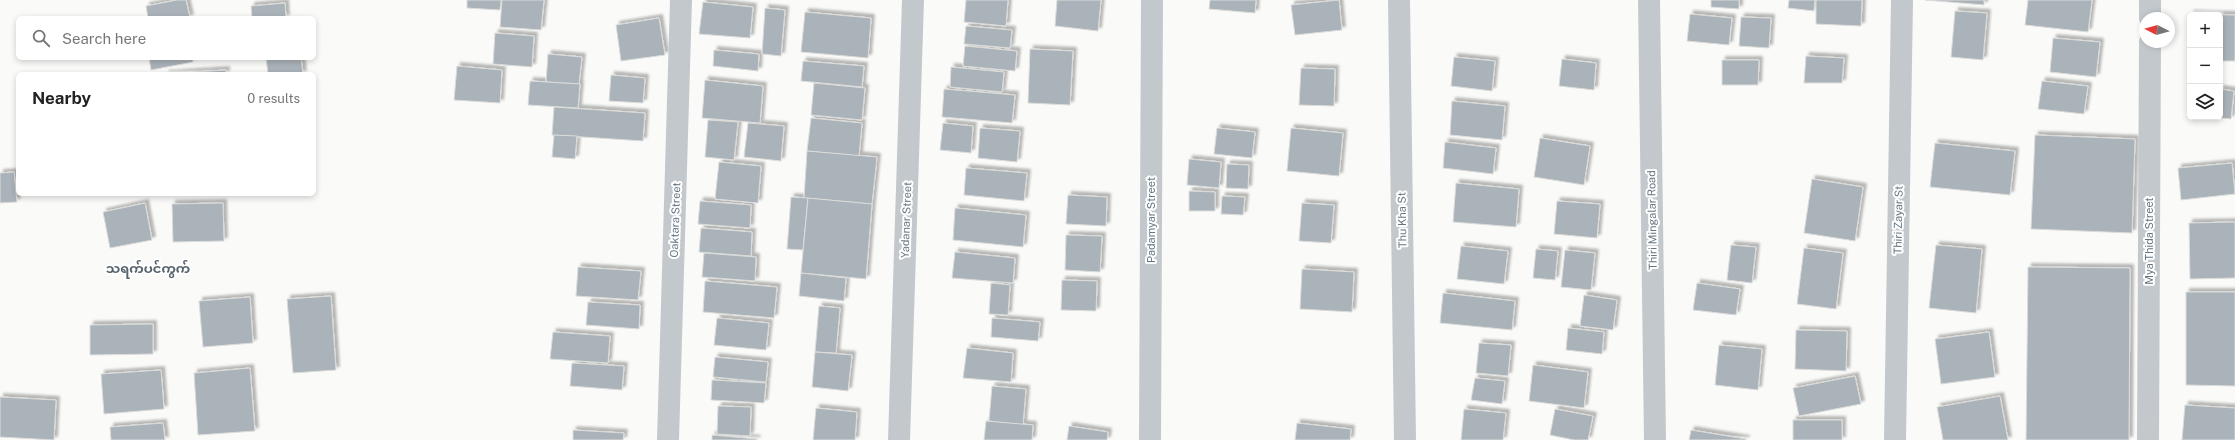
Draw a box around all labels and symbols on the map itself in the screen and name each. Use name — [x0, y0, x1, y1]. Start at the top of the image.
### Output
north arrow — [2139, 12, 2175, 48]
street label: Thiri Mingalar Road — [1645, 170, 1659, 270]
street label: Padamyar Street — [1145, 177, 1157, 263]
street label: Oaktara Street — [668, 182, 682, 258]
street label: Yadanar Street — [899, 182, 913, 258]
street label: Thiri Zayar St — [1891, 186, 1905, 254]
street label: Thu Kha St — [1396, 192, 1408, 248]
street label: Mya Thida Street — [2143, 197, 2155, 285]
district label: သရက်ပင်ကွက် — [106, 259, 190, 279]

